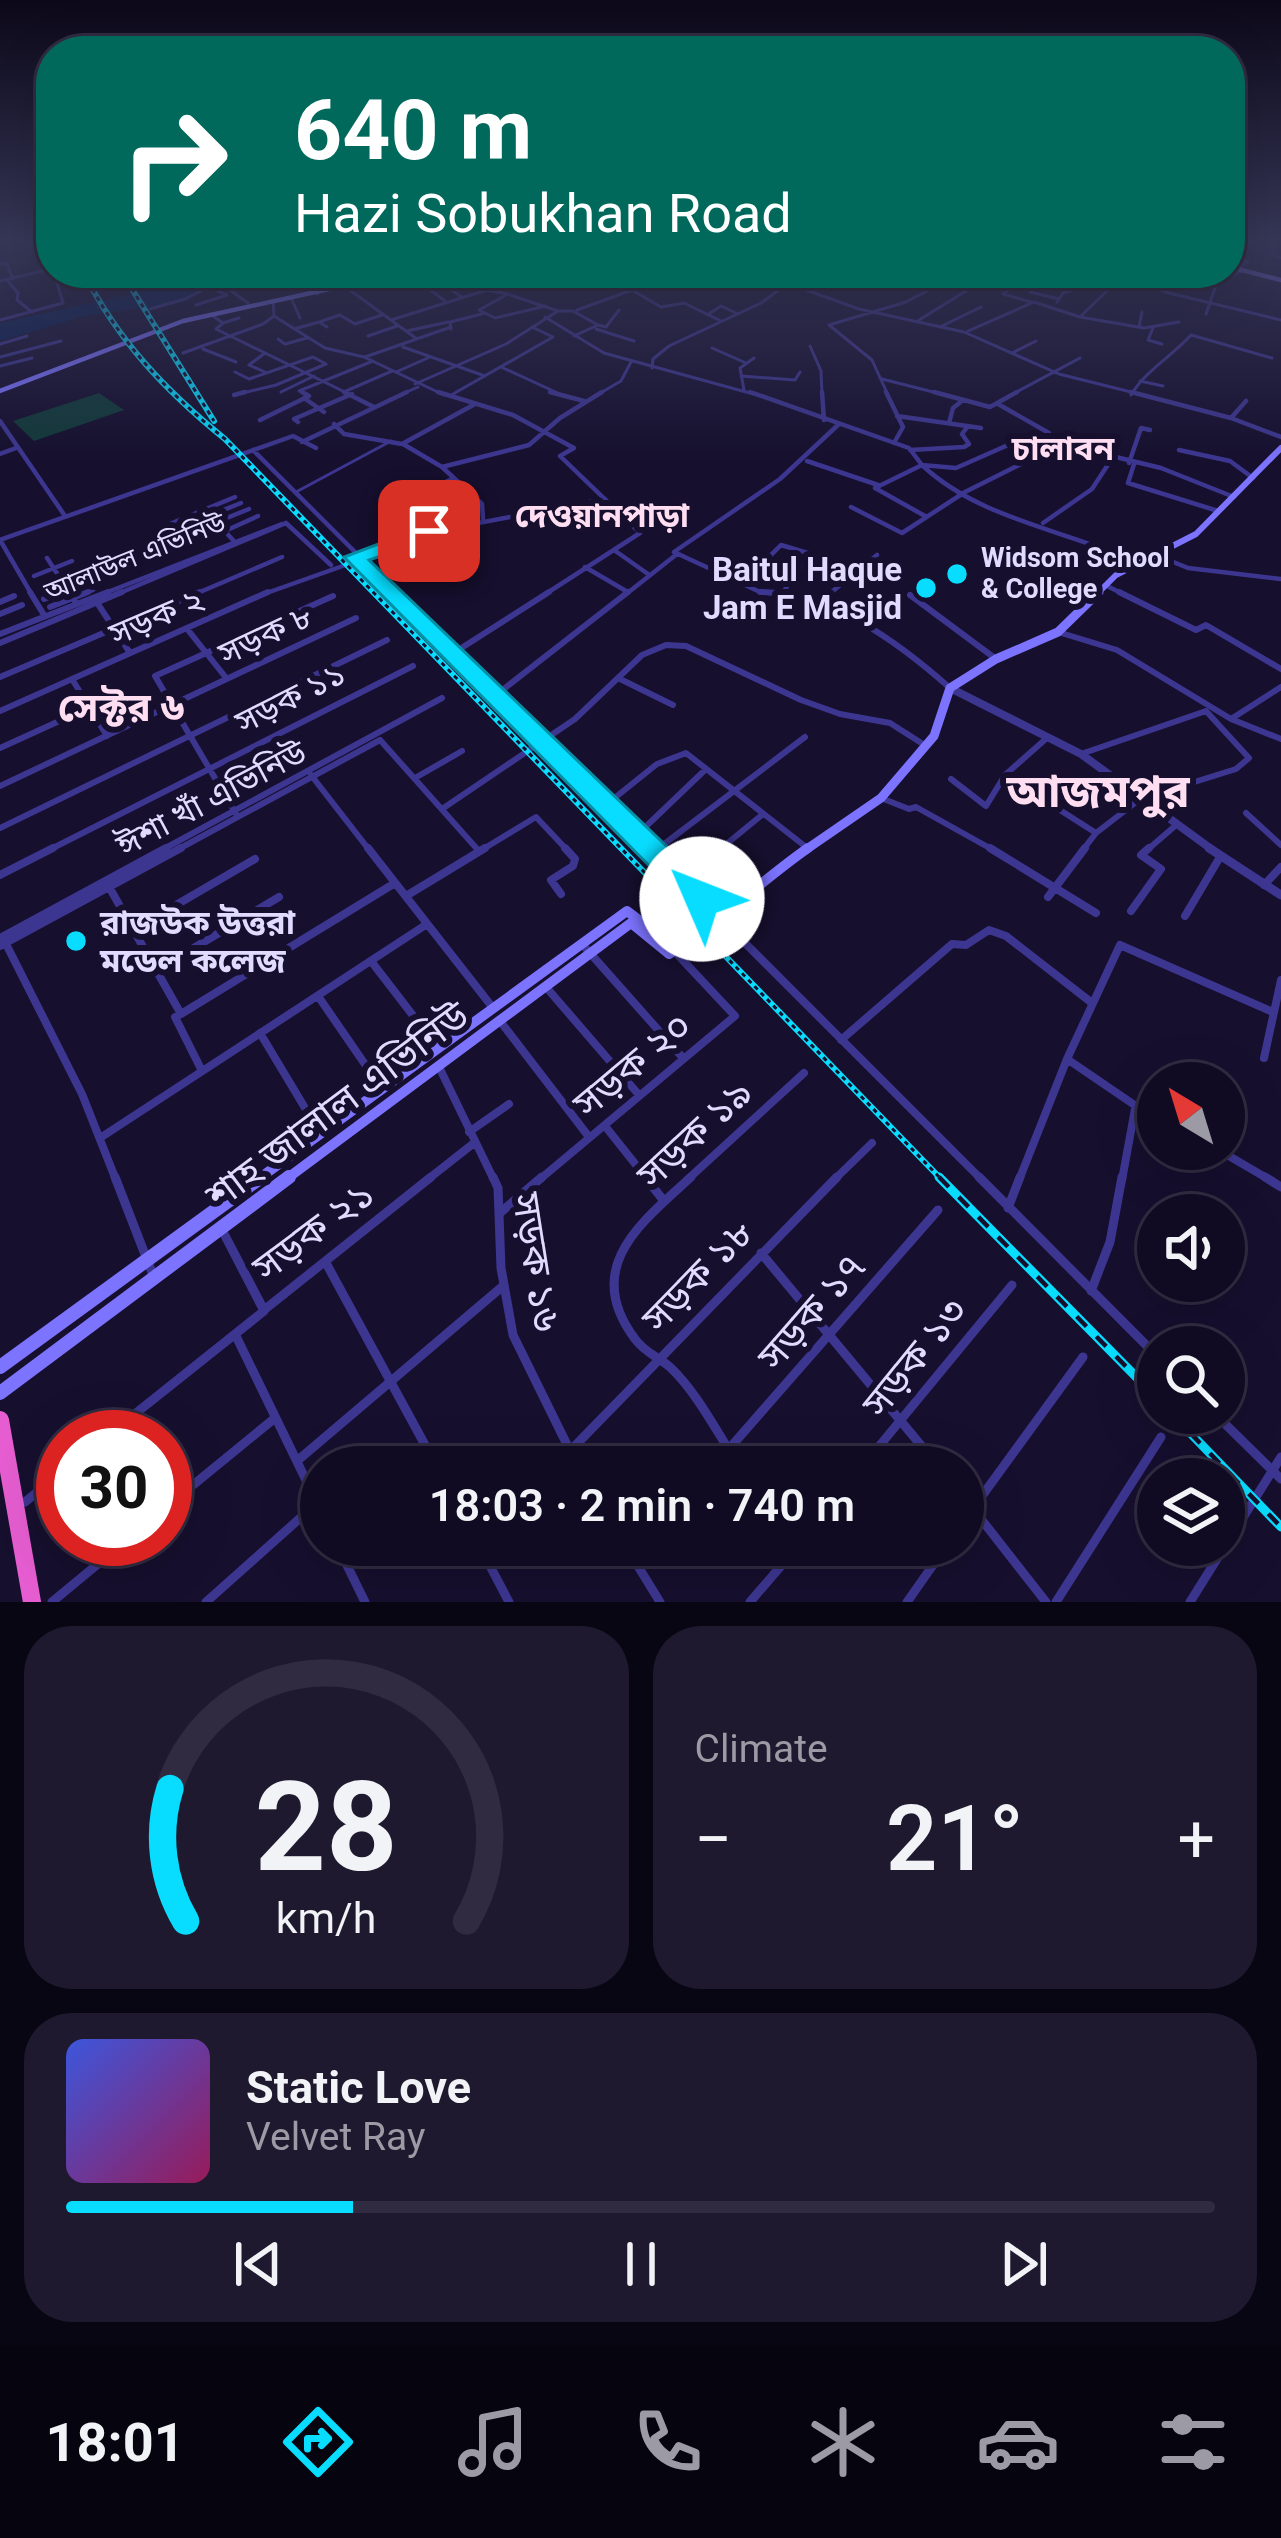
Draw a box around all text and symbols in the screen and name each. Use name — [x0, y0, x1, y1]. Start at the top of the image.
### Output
text: 640 m — [294, 81, 532, 180]
icon: right — [96, 84, 252, 240]
text: Hazi Sobukhan Road — [294, 182, 792, 245]
district label: চালাবন — [1011, 429, 1115, 468]
pin — [378, 480, 480, 582]
district label: দেওয়ানপাড়া — [515, 496, 690, 535]
icon: arrive — [396, 498, 462, 564]
street label: আলাউল এভিনিউ — [39, 506, 231, 608]
place label: Widsom School & College — [981, 542, 1170, 605]
place label: Baitul Haque Jam E Masjid — [703, 550, 902, 627]
marker: Widsom School & College — [944, 561, 970, 587]
marker: Baitul Haque Jam E Masjid — [913, 575, 939, 601]
street label: সড়ক ২ — [102, 579, 209, 654]
street label: সড়ক ৮ — [211, 596, 318, 673]
street label: সড়ক ১১ — [228, 653, 352, 742]
district label: সেক্টর ৬ — [58, 685, 184, 731]
street label: ঈশা খাঁ এভিনিউ — [109, 732, 313, 865]
district label: আজমপুর — [1005, 765, 1191, 819]
position arrow — [639, 836, 765, 962]
place label: রাজউক উত্তরা মডেল কলেজ — [99, 903, 296, 980]
marker: রাজউক উত্তরা মডেল কলেজ — [63, 928, 89, 954]
street label: শাহ জালাল এভিনিউ — [197, 992, 479, 1220]
street label: সড়ক ২০ — [564, 1002, 701, 1128]
north arrow — [1137, 1062, 1245, 1170]
map controls — [1137, 1062, 1245, 1566]
street label: সড়ক ১৯ — [627, 1069, 761, 1199]
street label: সড়ক ২১ — [243, 1170, 383, 1292]
street label: সড়ক ১৬ — [502, 1189, 570, 1335]
button: sound — [1137, 1194, 1245, 1302]
street label: সড়ক ১৮ — [632, 1210, 763, 1343]
street label: সড়ক ১৭ — [748, 1244, 875, 1380]
street label: সড়ক ১৩ — [852, 1289, 977, 1427]
button: search — [1137, 1326, 1245, 1434]
speed limit sign: 30 — [36, 1410, 192, 1566]
button: layers — [1137, 1458, 1245, 1566]
text: 18:03 · 2 min · 740 m — [429, 1479, 855, 1532]
text: Climate — [695, 1726, 828, 1772]
text: 28 — [255, 1754, 398, 1900]
text: 21° — [886, 1787, 1024, 1892]
text: − — [695, 1801, 732, 1878]
text: + — [1178, 1801, 1215, 1878]
text: km/h — [276, 1892, 377, 1942]
text: Static Love — [246, 2061, 471, 2114]
text: Velvet Ray — [246, 2114, 425, 2160]
icon: previous — [225, 2231, 291, 2297]
icon: pause — [608, 2231, 674, 2297]
icon: next — [991, 2231, 1057, 2297]
icon: directions — [276, 2400, 360, 2484]
icon: music — [451, 2400, 535, 2484]
icon: phone — [626, 2400, 710, 2484]
icon: climate — [801, 2400, 885, 2484]
icon: car — [976, 2400, 1060, 2484]
icon: filters — [1151, 2400, 1235, 2484]
text: 18:01 — [46, 2411, 185, 2474]

